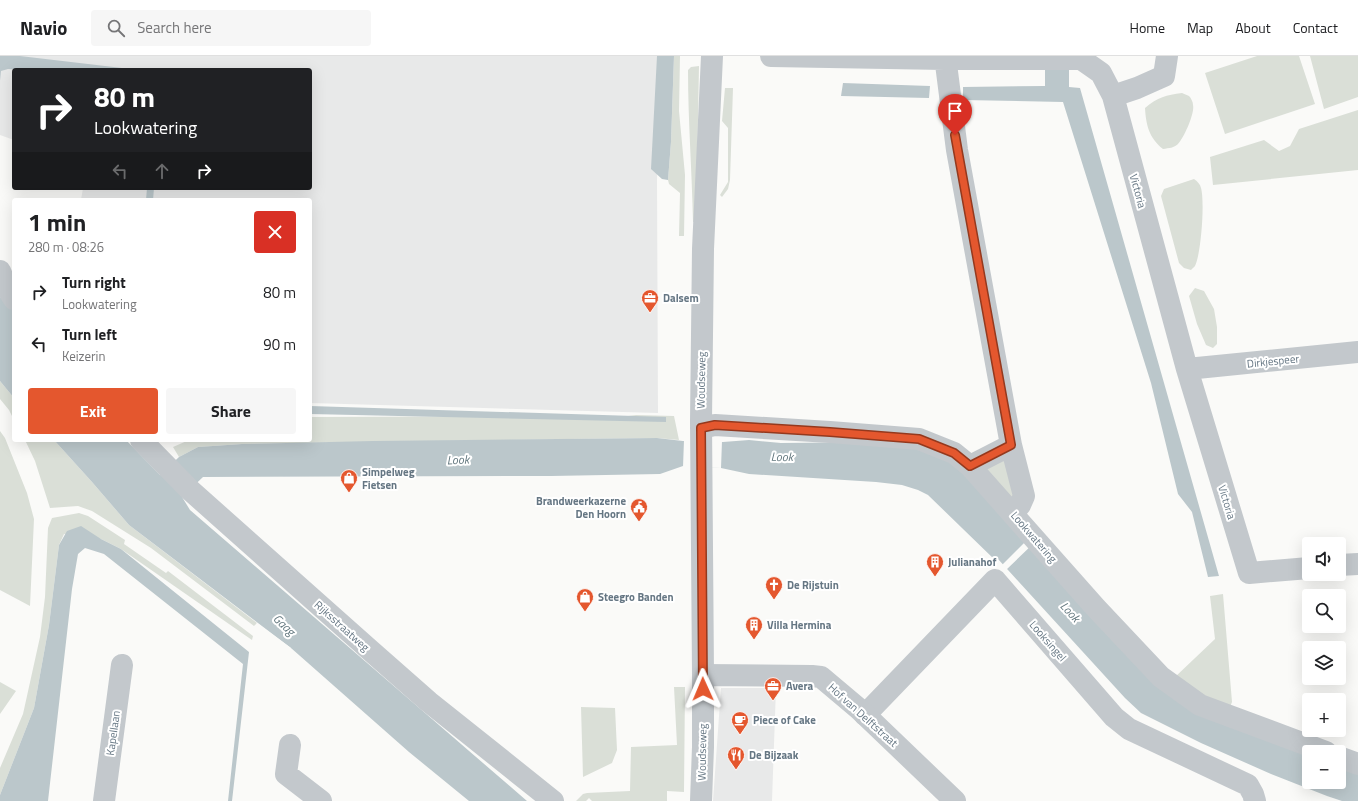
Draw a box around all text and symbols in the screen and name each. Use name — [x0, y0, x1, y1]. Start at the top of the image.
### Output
search box — [91, 10, 371, 46]
text: Navio — [20, 13, 67, 42]
text: Search here — [137, 16, 212, 39]
icon: search — [105, 17, 127, 39]
text: Home — [1130, 17, 1165, 38]
text: Map — [1187, 17, 1213, 38]
text: About — [1235, 17, 1271, 38]
text: Contact — [1293, 17, 1338, 38]
text: 80 m — [94, 75, 155, 118]
icon: right — [28, 84, 80, 136]
pin — [938, 94, 972, 135]
icon: arrive — [944, 100, 966, 122]
text: Lookwatering — [94, 114, 197, 141]
icon: left — [109, 160, 131, 182]
icon: ahead — [151, 160, 173, 182]
icon: right — [193, 160, 215, 182]
street label: Victoria — [1126, 172, 1150, 210]
text: 1 min — [28, 204, 86, 240]
button: close — [254, 211, 296, 253]
text: 280 m · 08:26 — [28, 237, 104, 257]
text: Turn right — [62, 271, 126, 294]
icon: right — [28, 281, 50, 303]
text: 80 m — [263, 281, 296, 304]
office icon: Dalsem — [640, 288, 660, 313]
place label: Dalsem — [663, 290, 699, 306]
text: Lookwatering — [62, 294, 137, 314]
text: Turn left — [62, 323, 117, 346]
icon: left — [28, 333, 50, 355]
text: 90 m — [263, 333, 296, 356]
text: Keizerin — [62, 346, 105, 366]
street label: Dirkjespeer — [1246, 350, 1300, 372]
street label: Woudseweg — [693, 351, 710, 409]
button: Exit — [28, 388, 158, 434]
button: Share — [166, 388, 296, 434]
water label: Look — [771, 447, 795, 466]
water label: Look — [447, 450, 471, 469]
place label: Simpelweg Fietsen — [362, 464, 415, 493]
shop icon: Simpelweg Fietsen — [339, 468, 359, 493]
street label: Victoria — [1214, 483, 1240, 522]
place label: Brandweerkazerne Den Hoorn — [536, 493, 626, 522]
public building icon: Brandweerkazerne Den Hoorn — [629, 497, 649, 522]
street label: Lookwatering — [1007, 508, 1061, 566]
map controls — [1302, 537, 1346, 789]
button: sound — [1302, 537, 1346, 581]
building icon: Julianahof — [925, 552, 945, 577]
place label: Julianahof — [948, 554, 996, 570]
church icon: De Rijstuin — [764, 575, 784, 600]
place label: De Rijstuin — [787, 577, 839, 593]
shop icon: Steegro Banden — [575, 587, 595, 612]
place label: Steegro Banden — [598, 589, 674, 605]
button: search — [1302, 589, 1346, 633]
street label: Rijksstraatweg — [311, 597, 373, 655]
water label: Look — [1056, 597, 1086, 628]
water label: Gaag — [269, 609, 301, 641]
building icon: Villa Hermina — [744, 615, 764, 640]
place label: Villa Hermina — [767, 617, 832, 633]
street label: Looksingel — [1026, 617, 1070, 665]
button: layers — [1302, 641, 1346, 685]
position arrow — [682, 668, 724, 710]
office icon: Avera — [763, 676, 783, 701]
place label: Avera — [786, 678, 814, 694]
street label: Hof van Delftstraat — [825, 679, 901, 751]
button: + — [1302, 693, 1346, 737]
street label: Kapellaan — [102, 709, 124, 756]
cafe icon: Piece of Cake — [730, 710, 750, 735]
place label: Piece of Cake — [753, 712, 816, 728]
street label: Woudseweg — [694, 723, 711, 781]
restaurant icon: De Bijzaak — [726, 745, 746, 770]
button: − — [1302, 745, 1346, 789]
place label: De Bijzaak — [749, 747, 799, 763]

